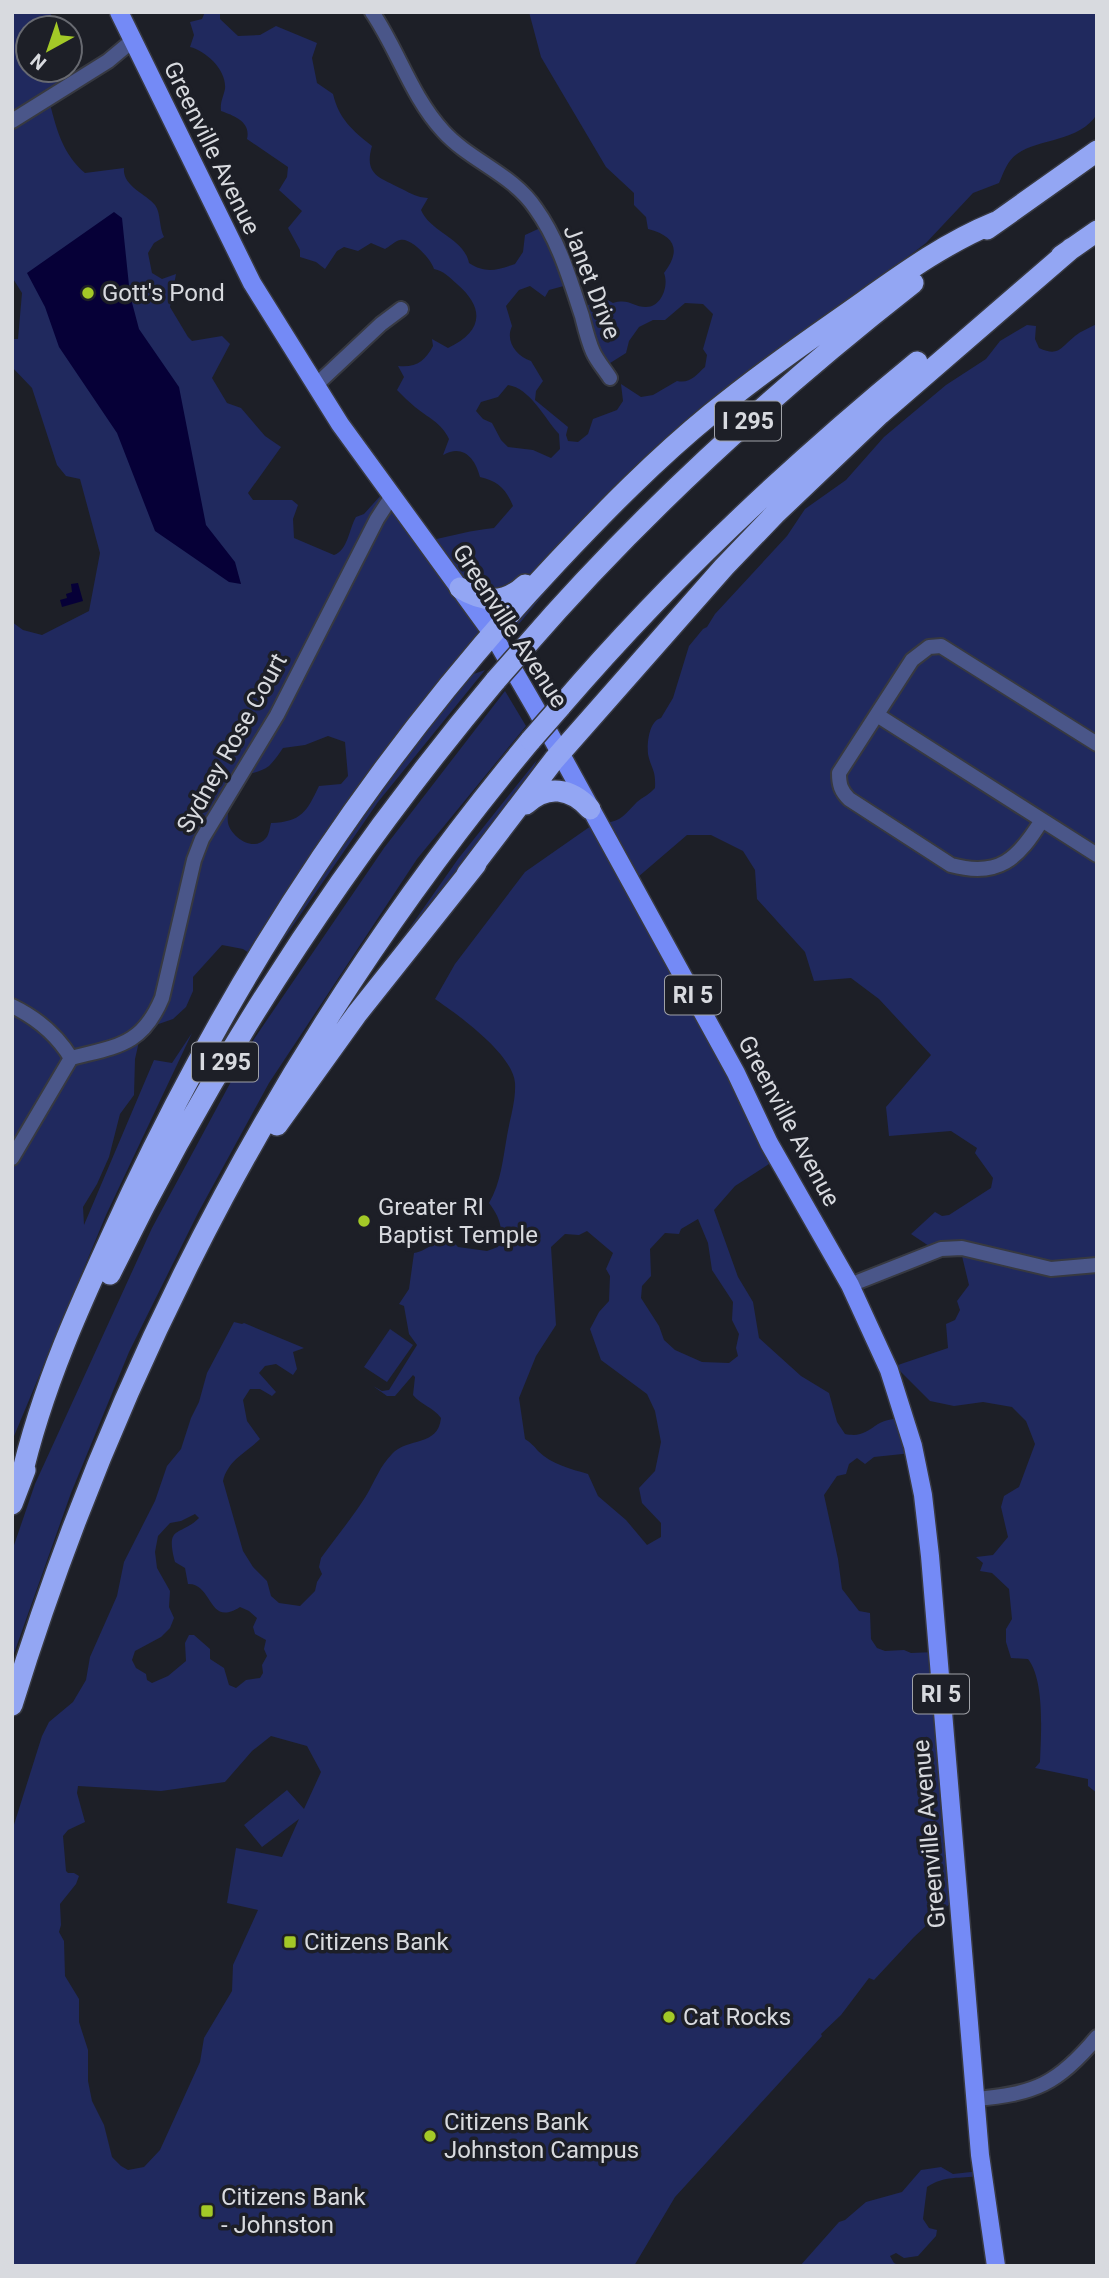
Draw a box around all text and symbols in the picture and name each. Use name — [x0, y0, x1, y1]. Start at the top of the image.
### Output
north arrow — [14, 14, 84, 84]
text: N — [26, 49, 51, 75]
street label: Greenville Avenue — [158, 57, 266, 239]
street label: Janet Drive — [557, 221, 627, 343]
place label: Gott's Pond — [102, 279, 225, 307]
marker: Gott's Pond — [80, 285, 96, 301]
road number: I 295 — [715, 402, 781, 440]
street label: Greenville Avenue — [447, 539, 573, 713]
street label: Sydney Rose Court — [171, 648, 293, 838]
road number: RI 5 — [665, 976, 721, 1014]
street label: Greenville Avenue — [732, 1031, 846, 1211]
road number: I 295 — [192, 1042, 258, 1082]
place label: Greater RI Baptist Temple — [378, 1193, 538, 1249]
marker: Greater RI Baptist Temple — [356, 1213, 372, 1229]
road number: RI 5 — [913, 1674, 969, 1714]
street label: Greenville Avenue — [907, 1739, 951, 1929]
place label: Citizens Bank — [304, 1928, 449, 1956]
marker: Citizens Bank — [282, 1934, 298, 1950]
place label: Cat Rocks — [683, 2003, 791, 2031]
marker: Cat Rocks — [661, 2009, 677, 2025]
place label: Citizens Bank Johnston Campus — [444, 2108, 639, 2164]
marker: Citizens Bank Johnston Campus — [422, 2128, 438, 2144]
place label: Citizens Bank - Johnston — [221, 2183, 366, 2239]
marker: Citizens Bank - Johnston — [199, 2203, 215, 2219]

